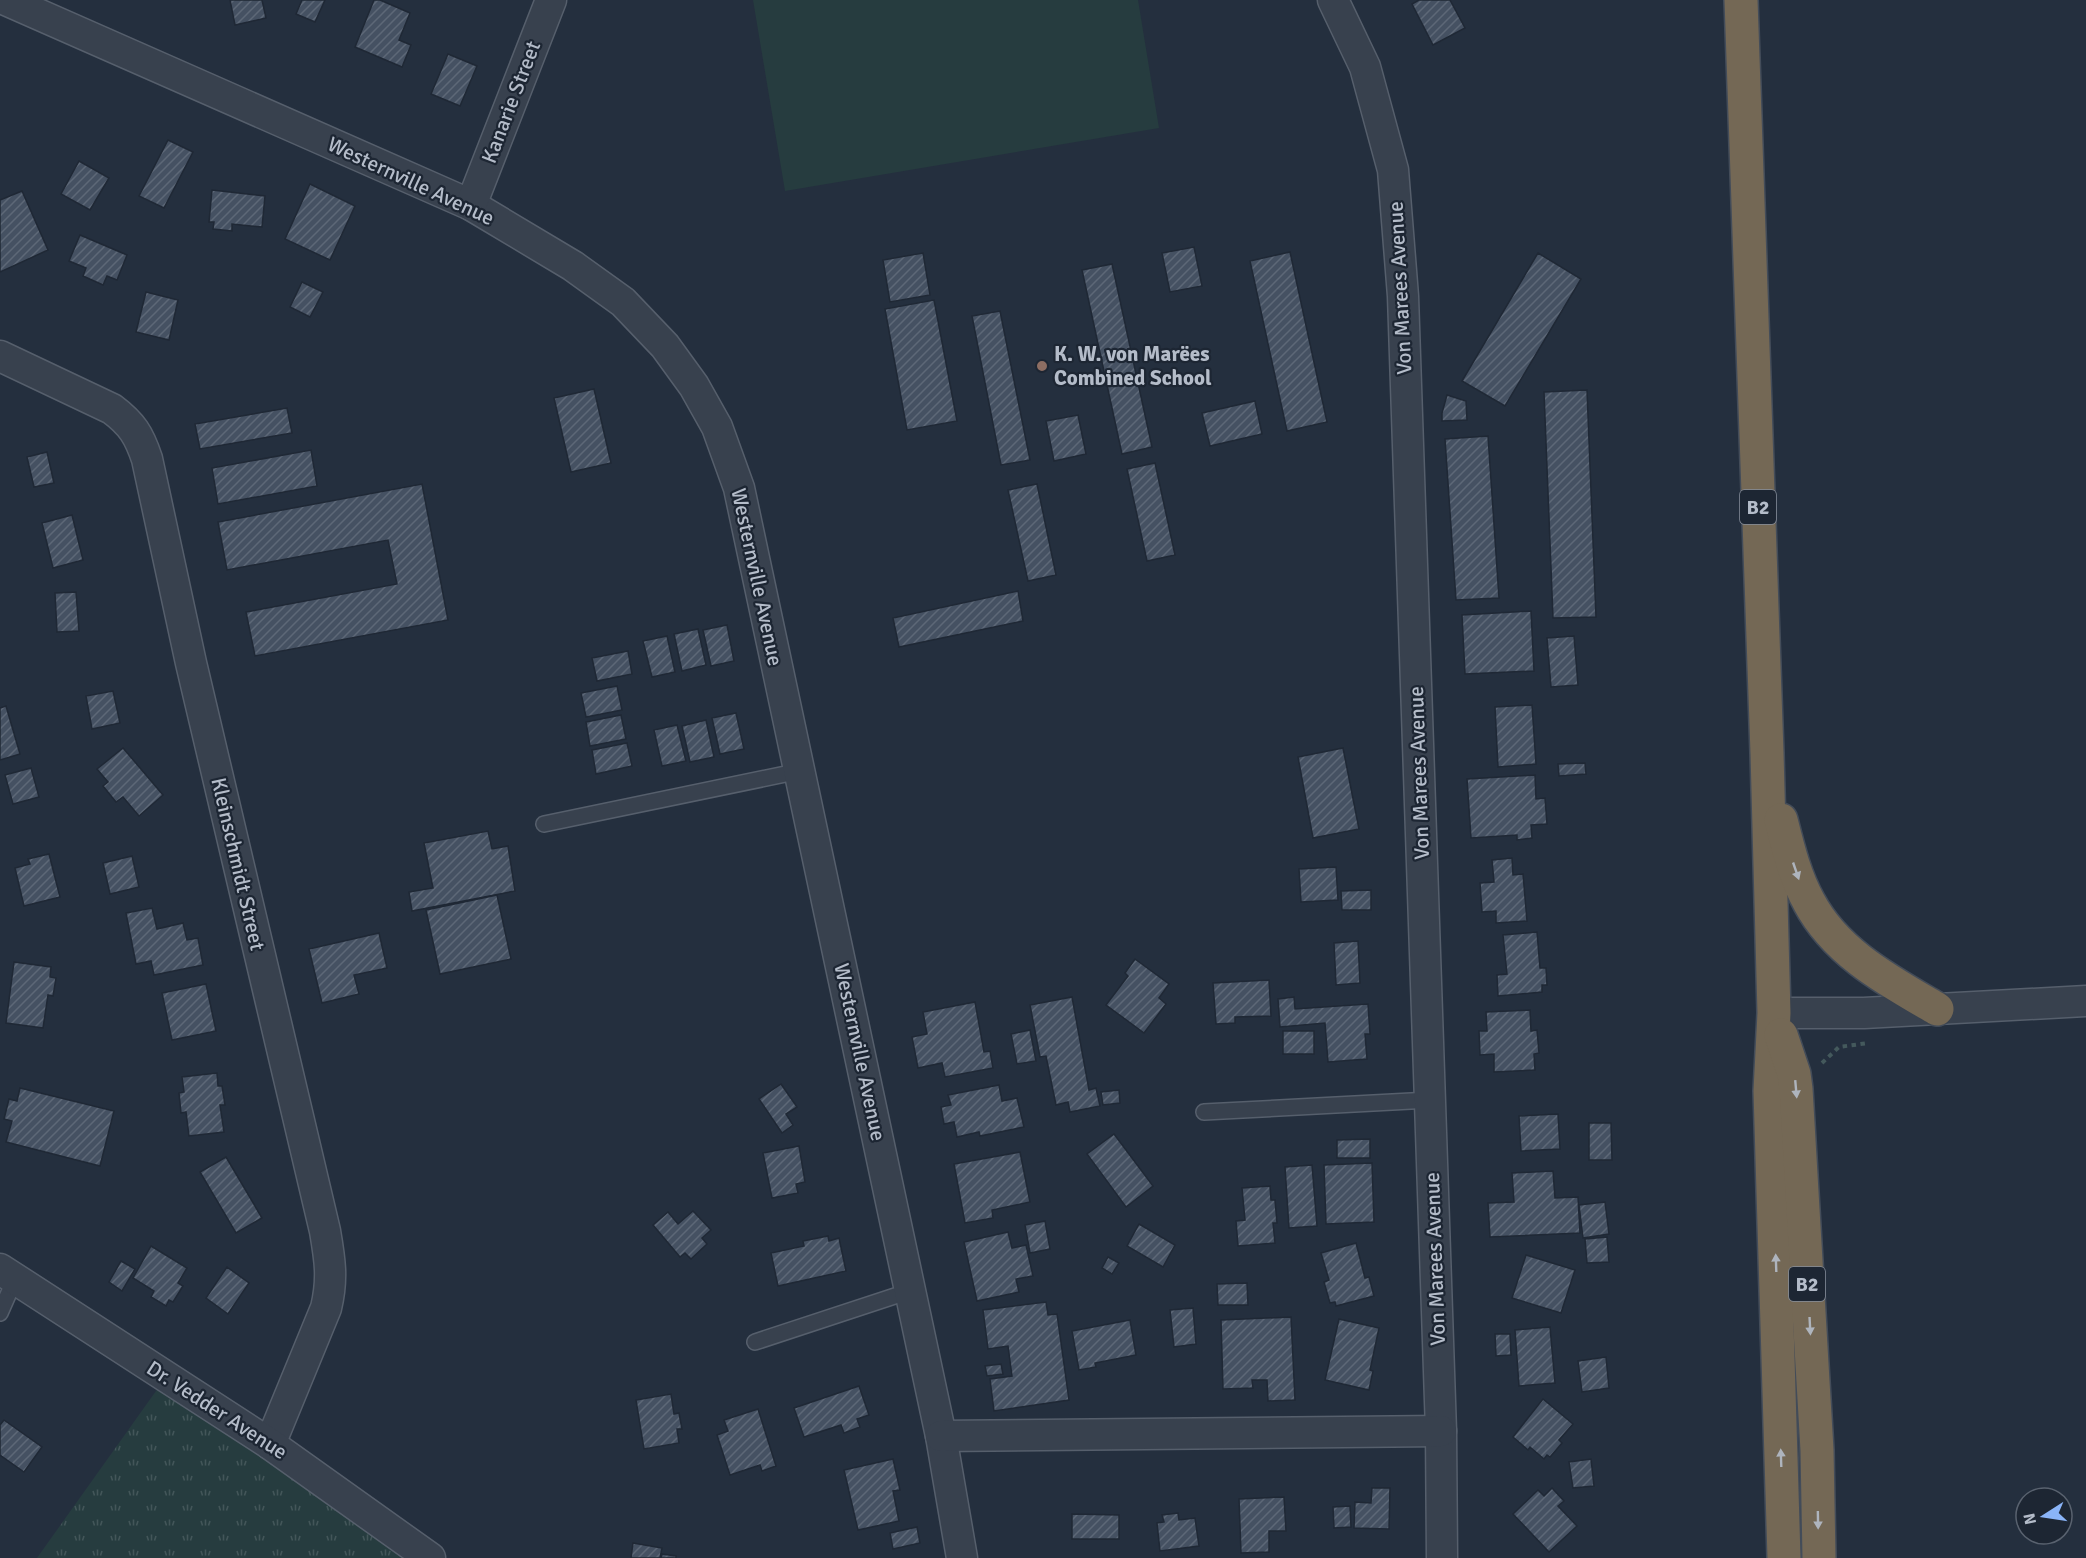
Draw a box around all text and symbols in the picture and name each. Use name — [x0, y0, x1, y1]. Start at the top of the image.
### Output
street label: Kanarie Street — [476, 37, 546, 167]
street label: Westernville Avenue — [323, 131, 499, 231]
street label: Von Marees Avenue — [1382, 201, 1418, 375]
place label: K. W. von Marëes Combined School — [1054, 341, 1212, 391]
marker: K. W. von Marëes Combined School — [1035, 359, 1049, 373]
street label: Westernville Avenue — [725, 486, 789, 668]
road number: B2 — [1740, 490, 1776, 524]
street label: Von Marees Avenue — [1403, 686, 1435, 860]
street label: Kleinschmidt Street — [205, 775, 271, 953]
one-way arrow — [1791, 862, 1801, 880]
street label: Westernville Avenue — [828, 961, 892, 1143]
one-way arrow — [1791, 1080, 1800, 1099]
street label: Von Marees Avenue — [1419, 1172, 1451, 1346]
one-way arrow — [1771, 1253, 1780, 1272]
road number: B2 — [1789, 1267, 1825, 1301]
one-way arrow — [1805, 1316, 1814, 1335]
street label: Dr. Vedder Avenue — [142, 1355, 292, 1465]
one-way arrow — [1777, 1448, 1786, 1467]
north arrow — [2014, 1486, 2074, 1546]
one-way arrow — [1814, 1511, 1823, 1530]
text: N — [2019, 1511, 2041, 1526]

